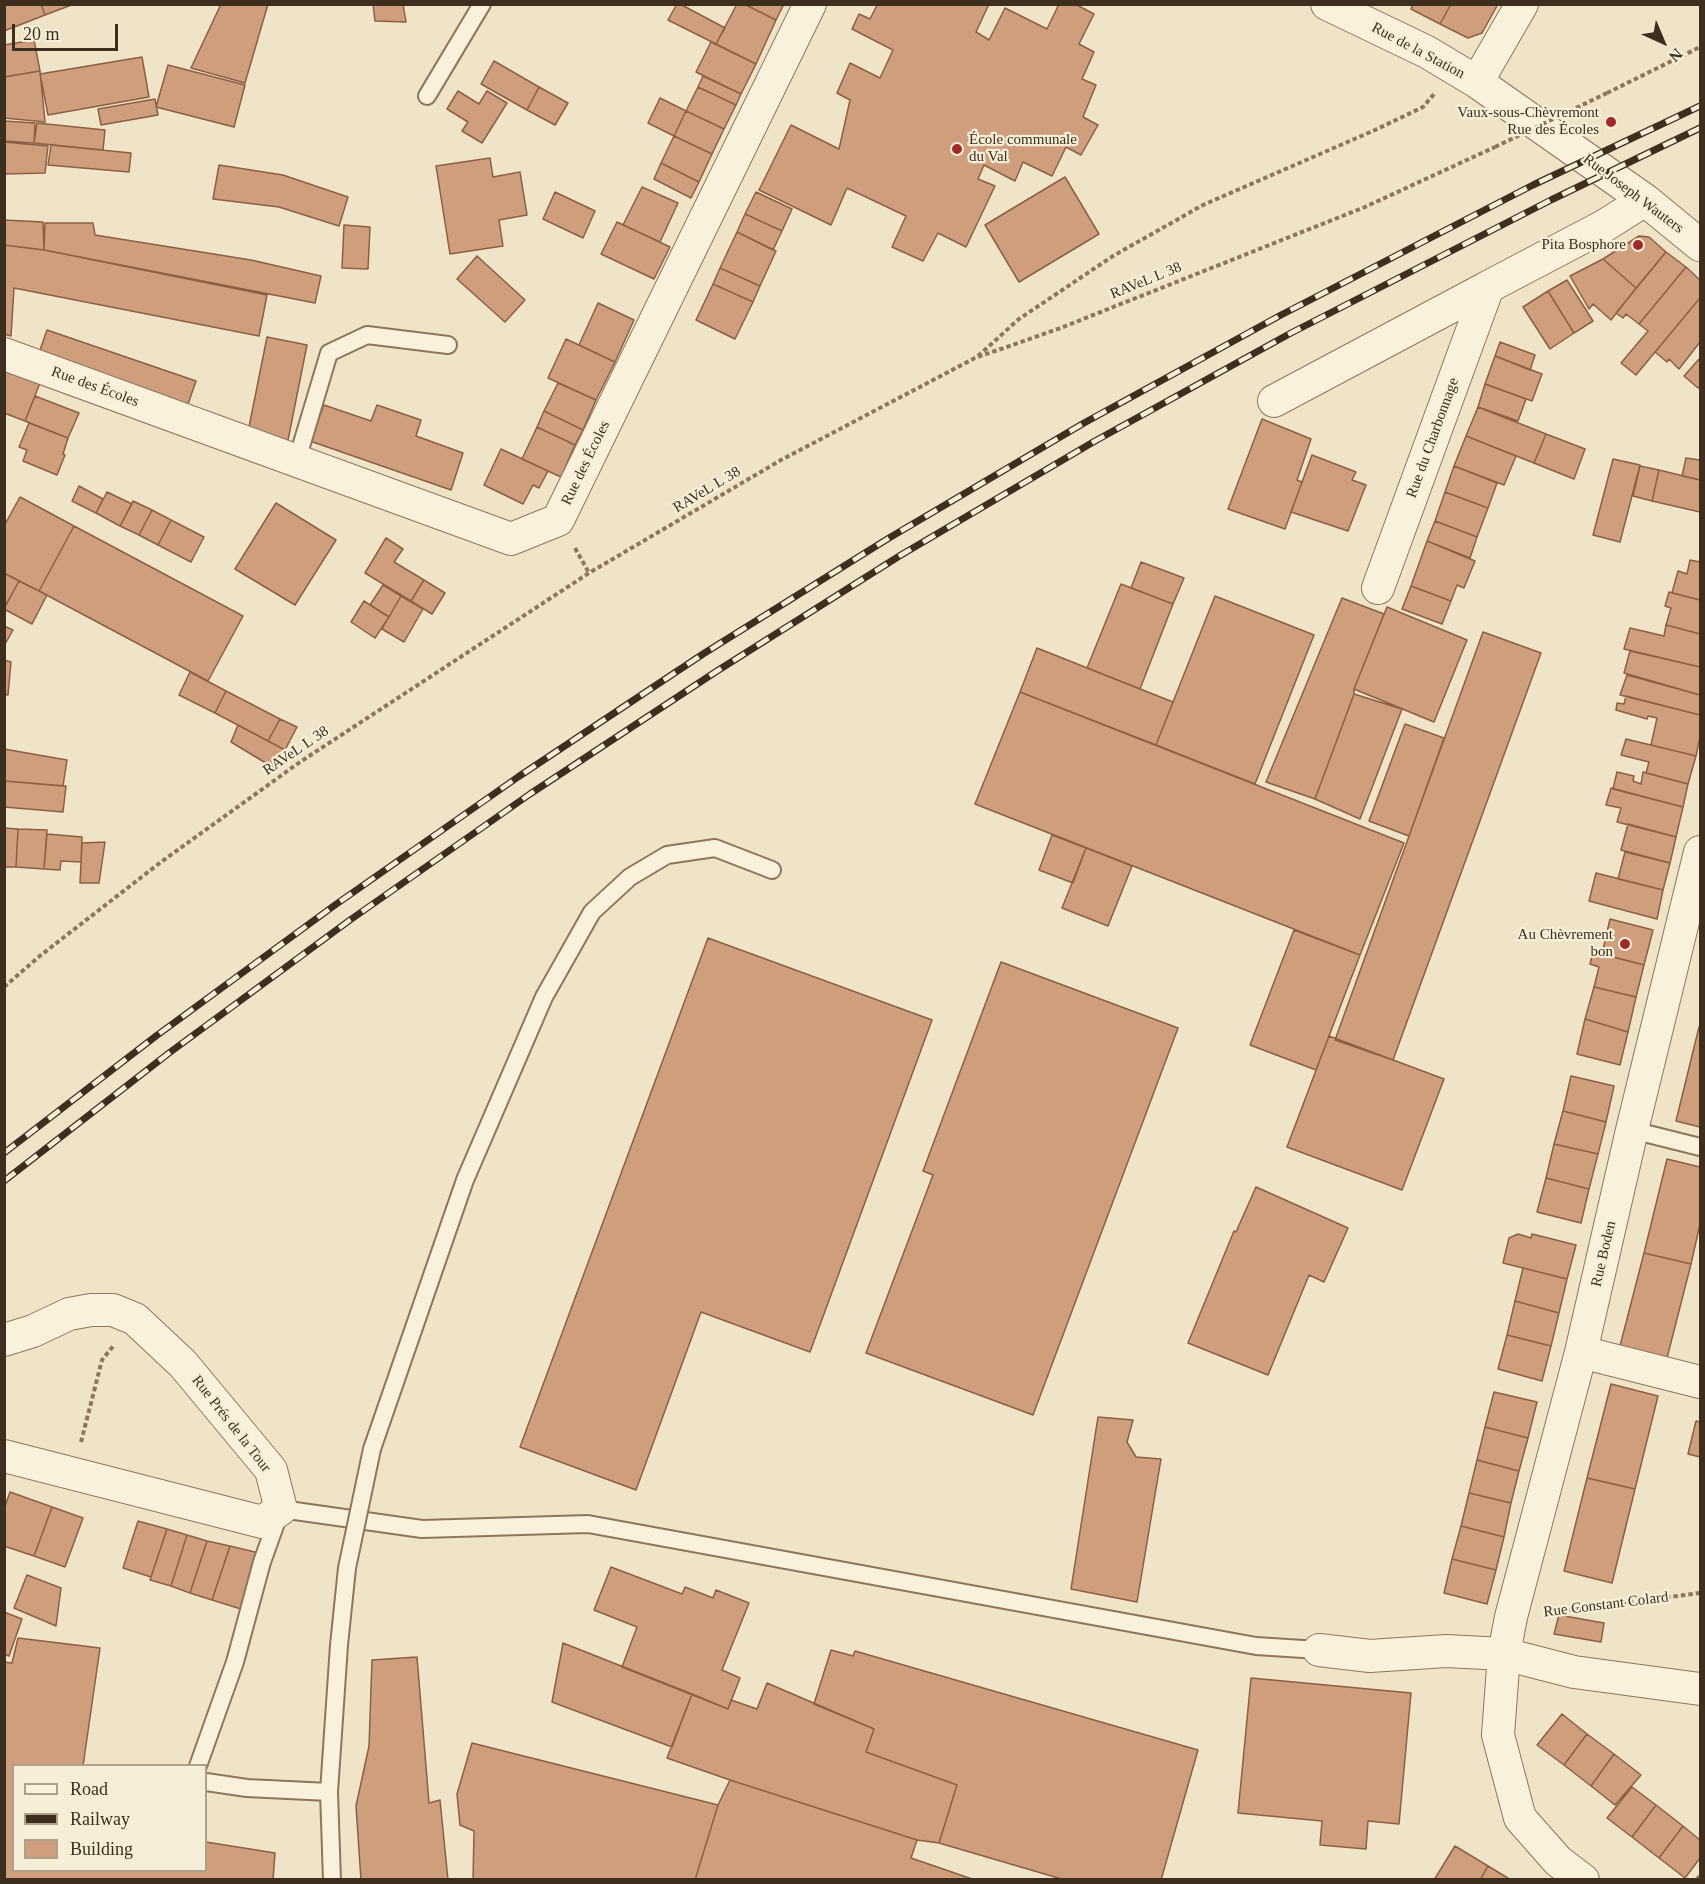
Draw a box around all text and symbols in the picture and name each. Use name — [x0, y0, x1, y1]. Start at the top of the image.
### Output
scale bar — [15, 12, 122, 50]
north arrow — [1633, 12, 1693, 72]
street label: Rue de la Station — [1368, 19, 1468, 83]
text: 20 m — [23, 24, 60, 44]
text: N — [1666, 45, 1686, 65]
place label: Vaux-sous-Chèvremont Rue des Écoles — [1457, 104, 1599, 139]
marker: Vaux-sous-Chèvremont Rue des Écoles — [1604, 115, 1618, 129]
place label: École communale du Val — [969, 131, 1077, 166]
marker: École communale du Val — [950, 142, 964, 156]
street label: Rue Joseph Wauters — [1579, 150, 1687, 238]
place label: Pita Bosphore — [1541, 236, 1626, 254]
marker: Pita Bosphore — [1631, 238, 1645, 252]
street label: RAVeL L 38 — [1108, 259, 1184, 303]
street label: Rue des Écoles — [49, 363, 141, 411]
street label: Rue du Charbonnage — [1403, 375, 1463, 501]
street label: Rue des Écoles — [558, 418, 614, 508]
street label: RAVeL L 38 — [670, 463, 744, 517]
street label: RAVeL L 38 — [260, 722, 332, 780]
place label: Au Chèvrement bon — [1518, 926, 1613, 961]
marker: Au Chèvrement bon — [1618, 937, 1632, 951]
street label: Rue Boden — [1588, 1219, 1620, 1289]
street label: Rue Prés de la Tour — [188, 1372, 274, 1476]
street label: Rue Constant Colard — [1542, 1588, 1670, 1622]
legend — [12, 1764, 207, 1872]
text: Road — [70, 1779, 108, 1799]
text: Railway — [70, 1809, 130, 1829]
text: Building — [70, 1839, 133, 1859]

